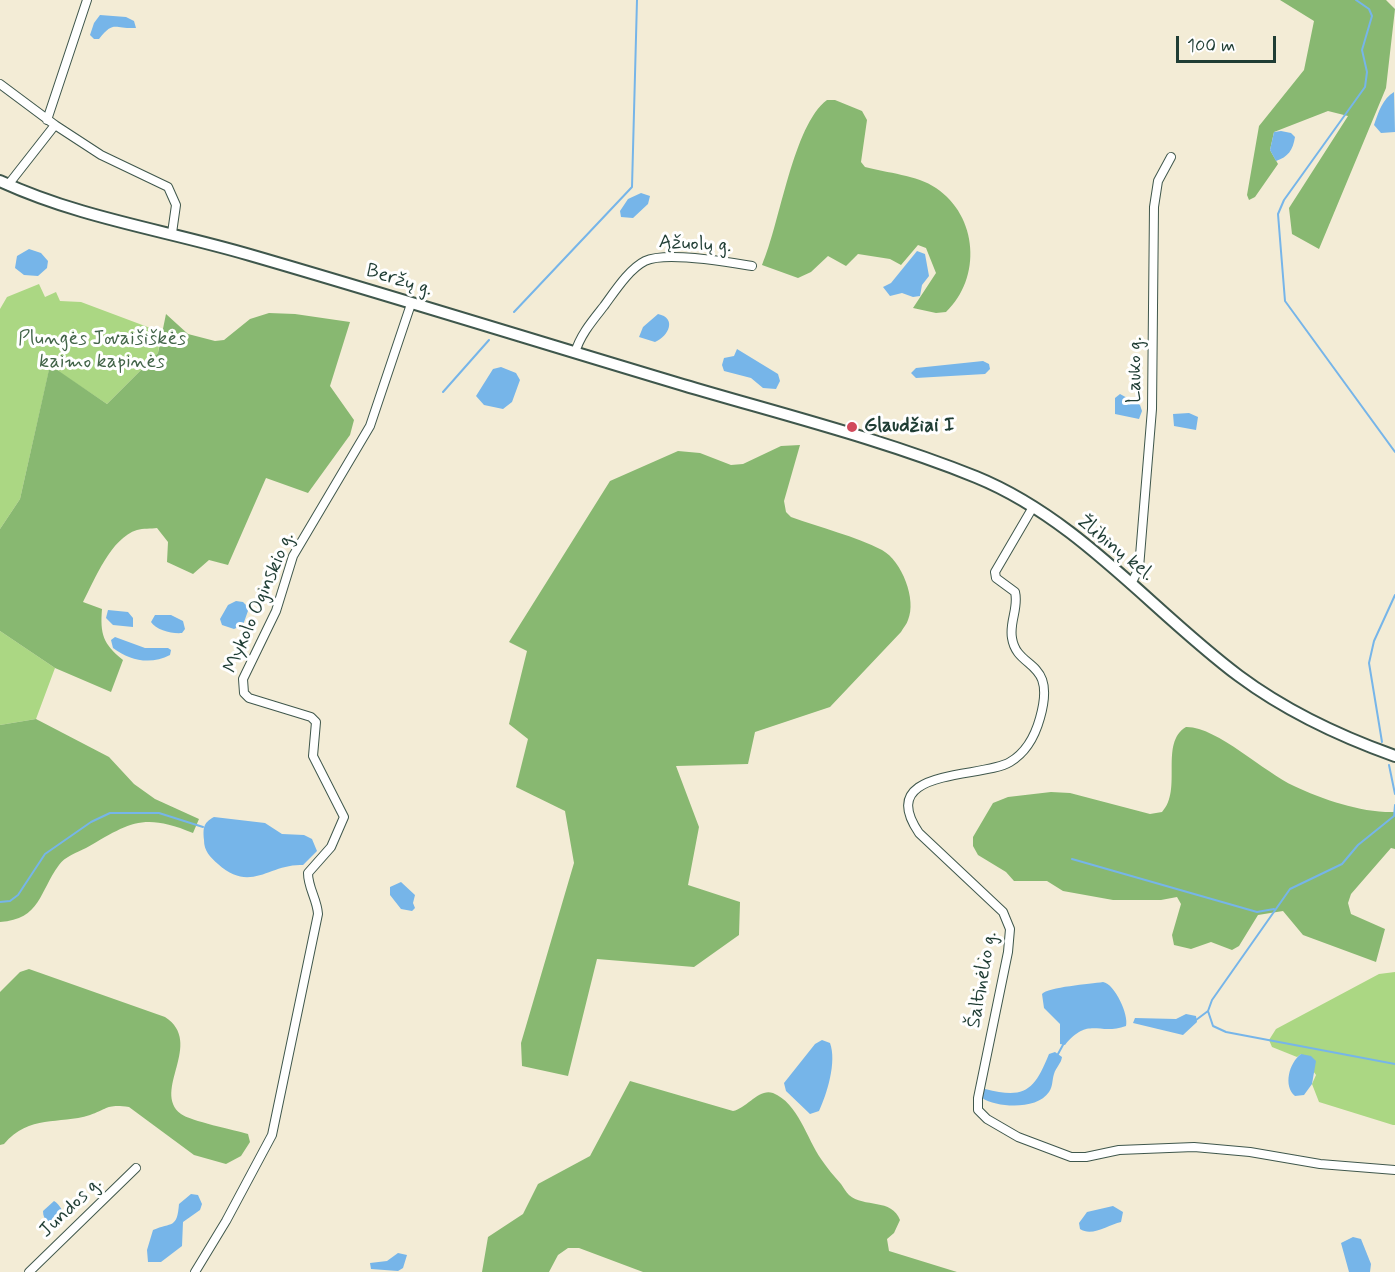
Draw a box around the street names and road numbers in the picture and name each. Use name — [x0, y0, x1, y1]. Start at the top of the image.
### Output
street label: Ąžuolų g. — [658, 231, 732, 259]
street label: Beržų g. — [363, 260, 435, 302]
street label: Lauko g. — [1123, 337, 1149, 403]
street label: Žlibinų kel. — [1072, 511, 1158, 587]
street label: Mykolo Oginskio g. — [219, 529, 301, 677]
street label: Šaltinėlio g. — [963, 930, 1003, 1030]
street label: Jundos g. — [35, 1172, 107, 1244]

